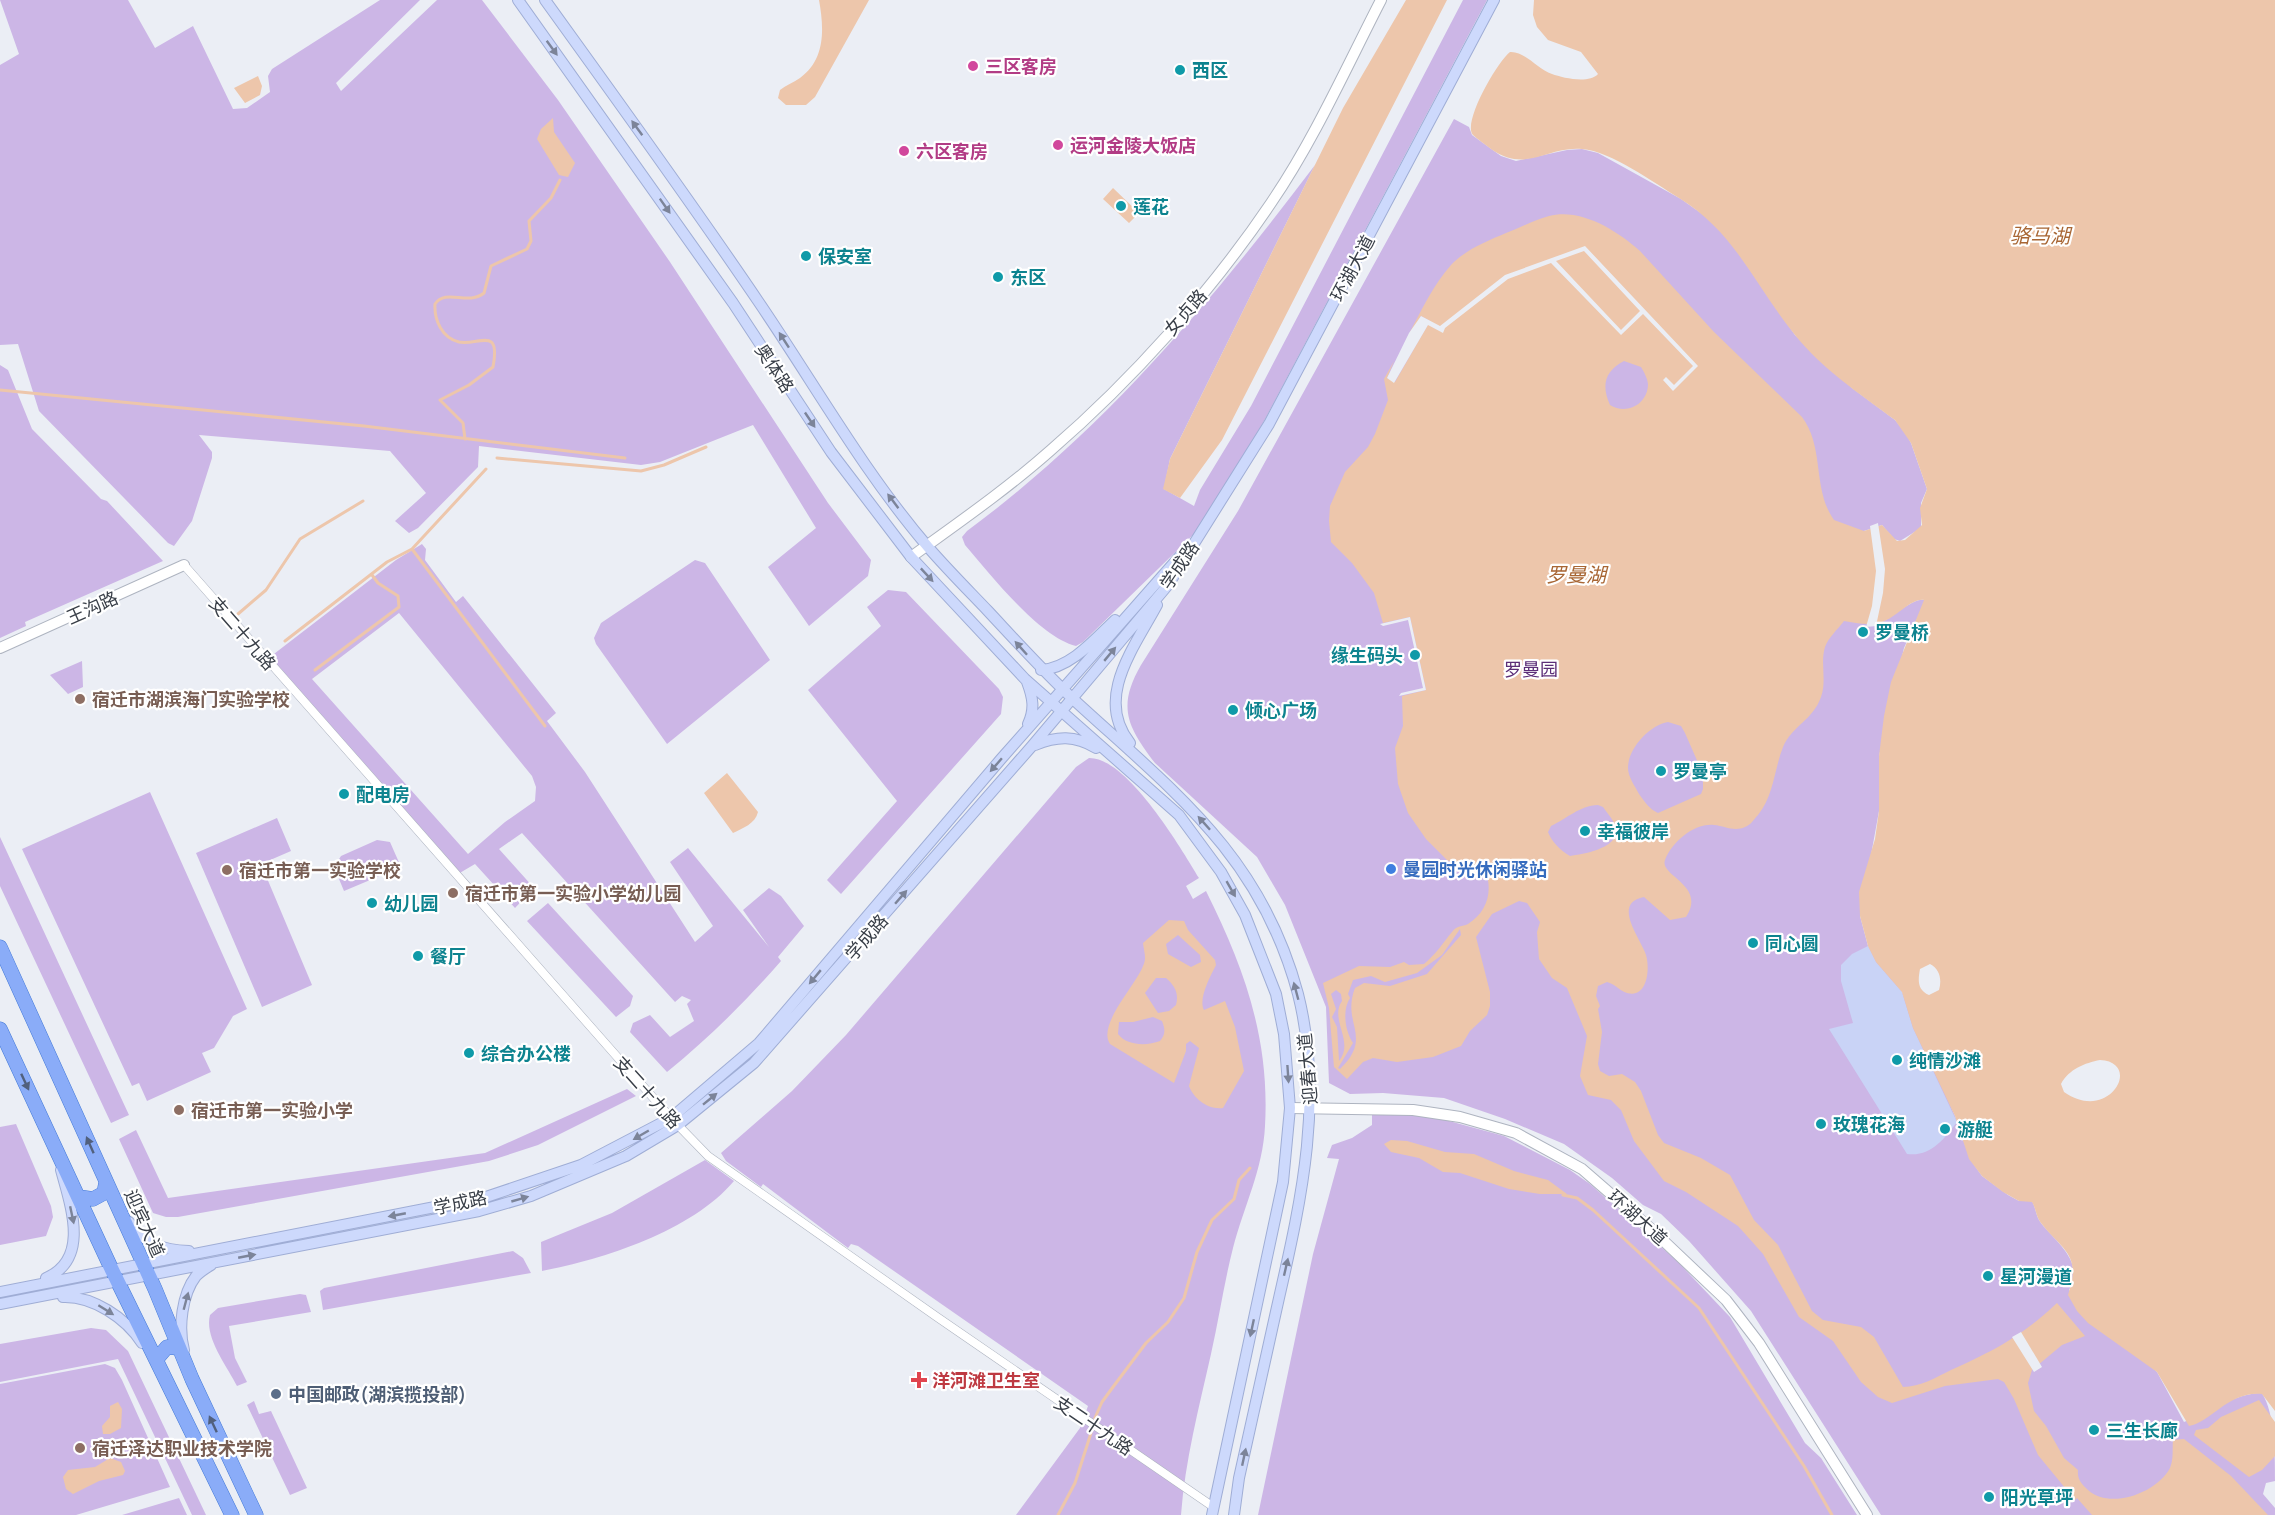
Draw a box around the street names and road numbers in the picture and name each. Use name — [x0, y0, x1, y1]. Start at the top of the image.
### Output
street label: 环湖大道 — [1325, 231, 1379, 305]
street label: 女贞路 — [1158, 284, 1212, 340]
street label: 奥体路 — [750, 339, 800, 397]
street label: 学成路 — [1154, 536, 1204, 594]
street label: 王沟路 — [62, 585, 122, 629]
street label: 支二十九路 — [204, 591, 282, 675]
street label: 学成路 — [839, 909, 893, 965]
street label: 迎春大道 — [1292, 1032, 1322, 1106]
street label: 支二十九路 — [609, 1051, 687, 1133]
street label: 环湖大道 — [1603, 1184, 1673, 1250]
street label: 迎宾大道 — [119, 1185, 171, 1261]
street label: 学成路 — [431, 1185, 489, 1219]
street label: 支二十九路 — [1050, 1390, 1138, 1460]

